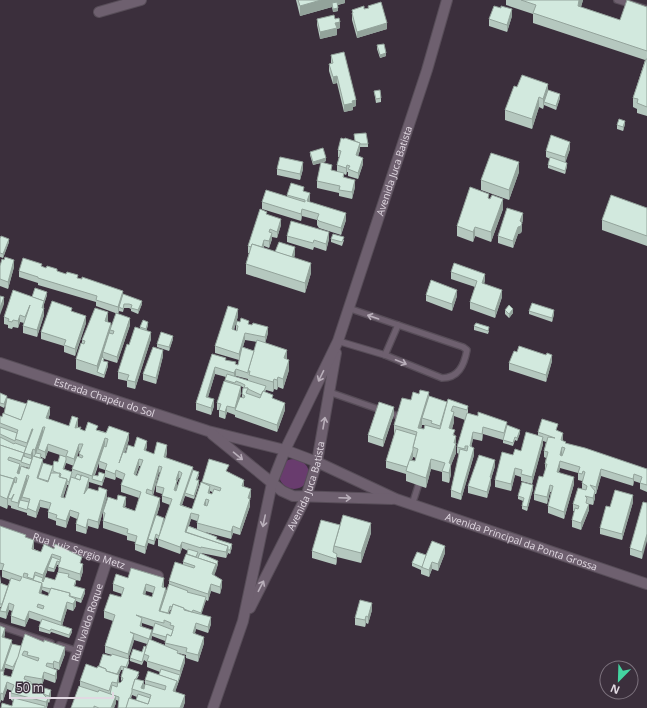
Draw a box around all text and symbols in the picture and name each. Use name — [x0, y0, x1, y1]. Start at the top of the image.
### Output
street label: Avenida Juca Batista — [373, 124, 415, 217]
one-way arrow — [367, 312, 379, 320]
one-way arrow — [395, 358, 407, 366]
one-way arrow — [317, 369, 324, 381]
street label: Estrada Chapéu do Sol — [52, 374, 157, 420]
one-way arrow — [320, 417, 328, 430]
street label: Avenida Juca Batista — [283, 440, 327, 532]
one-way arrow — [233, 451, 244, 460]
one-way arrow — [338, 494, 351, 502]
street label: Avenida Principal da Ponta Grossa — [444, 509, 599, 574]
one-way arrow — [259, 515, 267, 528]
street label: Rua Luiz Sergio Metz — [31, 529, 127, 572]
one-way arrow — [258, 580, 265, 592]
street label: Rua Ivaldo Roque — [68, 581, 106, 663]
north arrow — [599, 660, 639, 700]
scale bar — [10, 674, 113, 700]
text: 50 m — [16, 679, 44, 696]
text: N — [608, 681, 622, 698]

